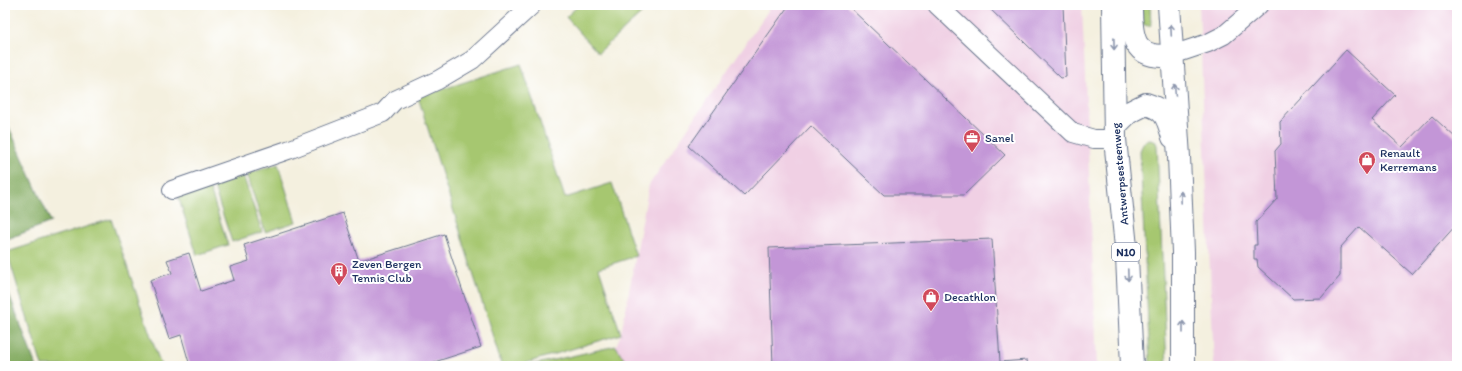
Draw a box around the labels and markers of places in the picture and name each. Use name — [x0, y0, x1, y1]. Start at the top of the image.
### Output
office icon: Sanel — [962, 128, 982, 153]
place label: Sanel — [985, 131, 1014, 145]
place label: Renault Kerremans — [1380, 146, 1437, 174]
shop icon: Renault Kerremans — [1357, 150, 1377, 175]
place label: Zeven Bergen Tennis Club — [352, 257, 422, 285]
building icon: Zeven Bergen Tennis Club — [329, 261, 349, 286]
shop icon: Decathlon — [921, 287, 941, 312]
place label: Decathlon — [944, 290, 997, 304]

